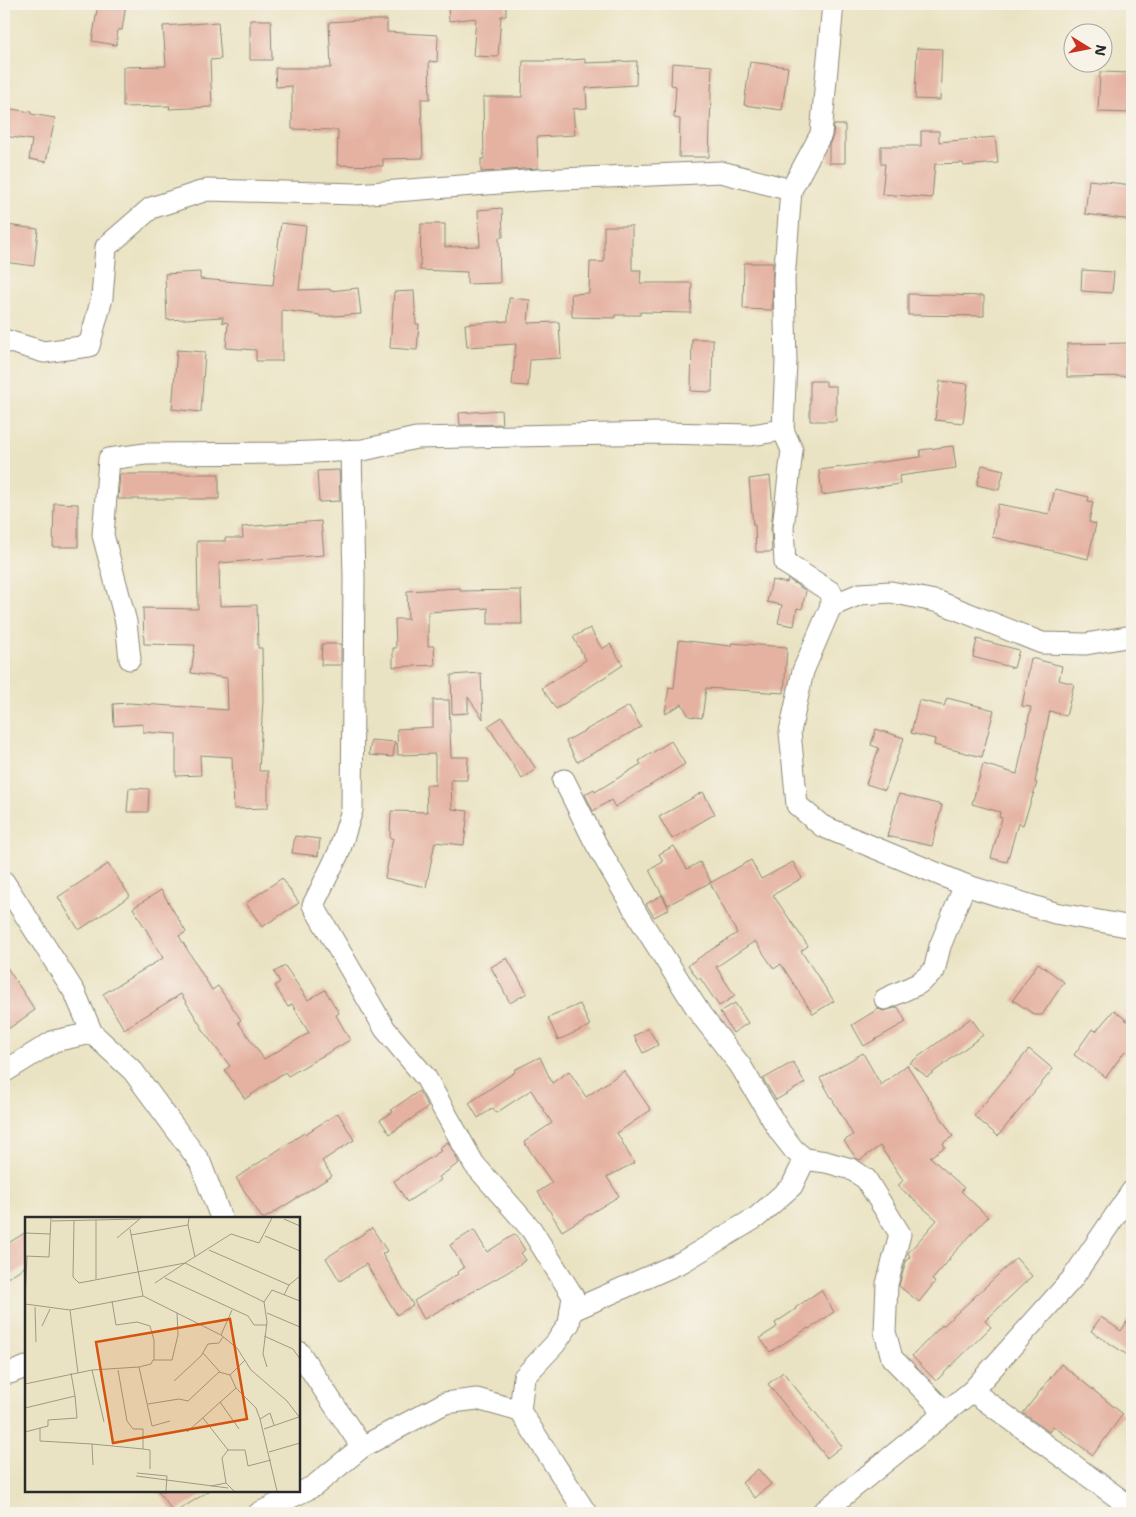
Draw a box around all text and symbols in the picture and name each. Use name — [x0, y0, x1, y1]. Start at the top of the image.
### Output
north arrow — [1064, 22, 1114, 72]
text: N — [1091, 43, 1111, 57]
inset map — [25, 1217, 300, 1492]

